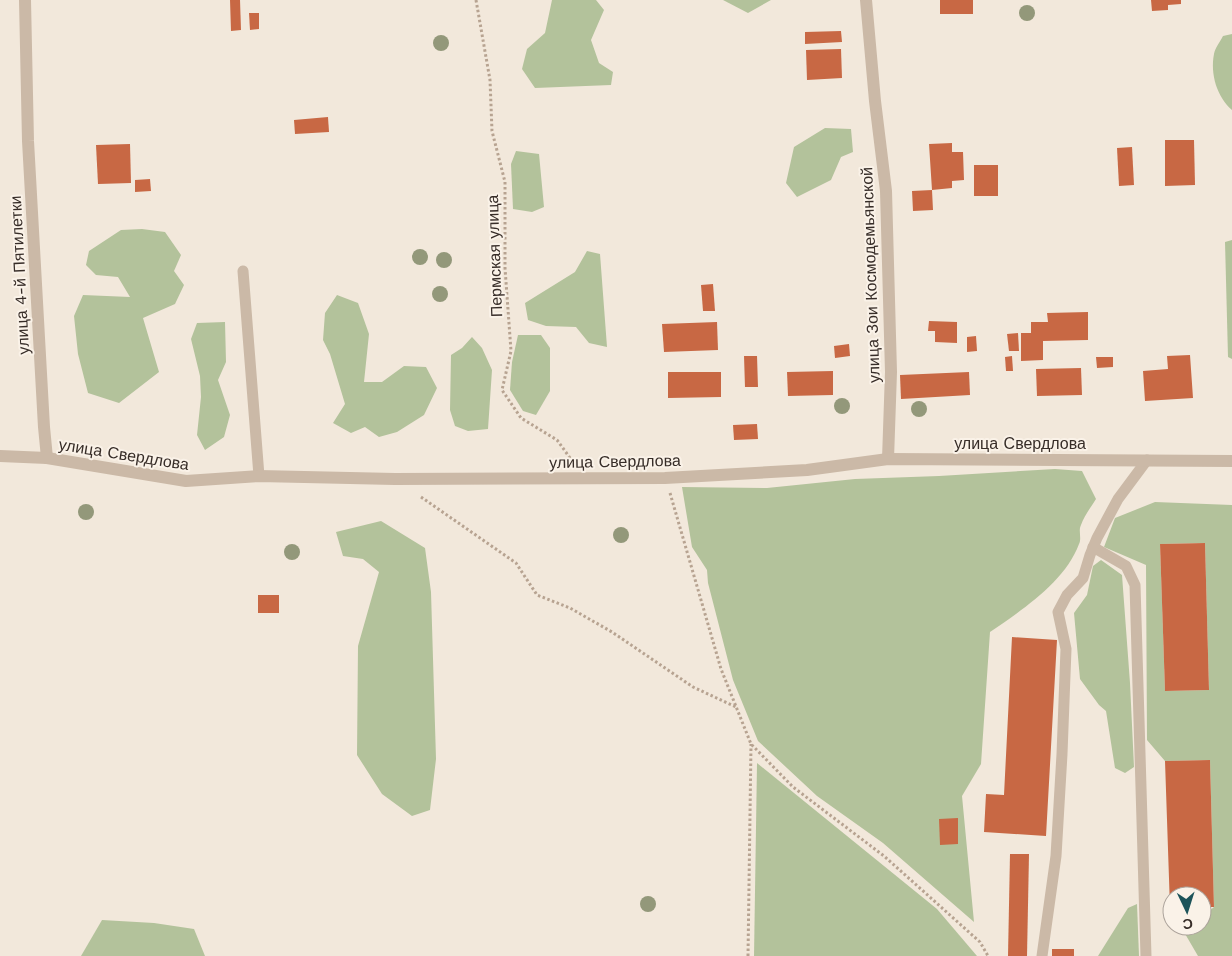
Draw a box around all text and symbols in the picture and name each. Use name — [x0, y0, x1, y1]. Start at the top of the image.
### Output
street label: улица Зои Космодемьянской — [857, 167, 884, 383]
street label: Пермская улица — [483, 194, 506, 318]
street label: улица 4-й Пятилетки — [6, 195, 33, 355]
street label: улица Свердлова — [954, 434, 1086, 453]
street label: улица Свердлова — [57, 435, 191, 474]
street label: улица Свердлова — [549, 451, 681, 472]
north arrow — [1162, 886, 1212, 936]
text: С — [1182, 916, 1194, 932]

